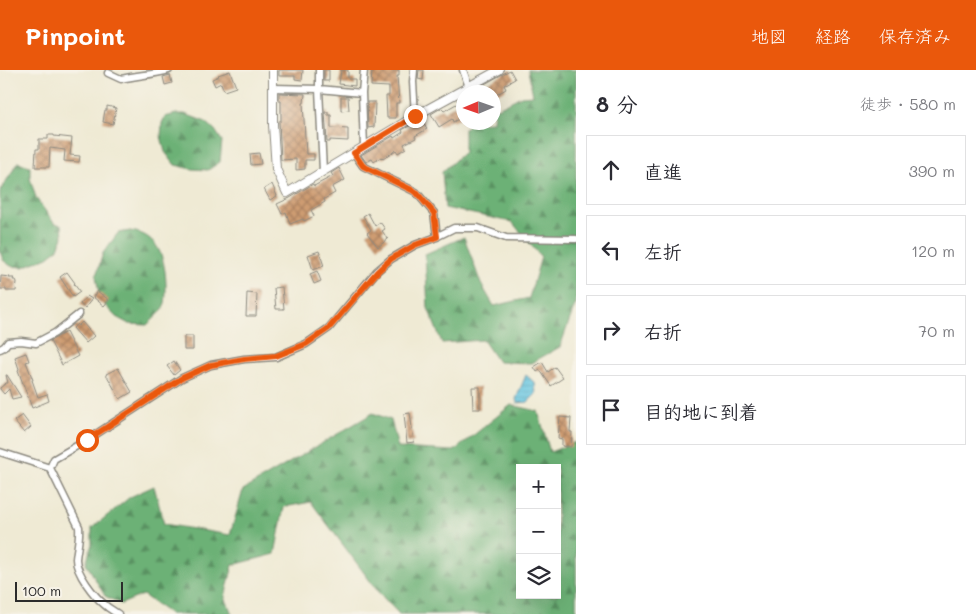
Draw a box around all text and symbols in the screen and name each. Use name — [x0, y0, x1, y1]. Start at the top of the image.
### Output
text: Pinpoint — [25, 20, 126, 51]
text: 地図 — [751, 24, 787, 48]
text: 経路 — [815, 24, 851, 48]
text: 保存済み — [879, 24, 951, 48]
north arrow — [456, 85, 501, 130]
text: 8 分 — [596, 90, 638, 117]
text: 徒歩 · 580 m — [860, 93, 956, 114]
route end — [404, 105, 427, 128]
icon: ahead — [597, 156, 625, 184]
text: 直進 — [644, 159, 682, 184]
text: 390 m — [908, 160, 955, 181]
icon: left — [597, 236, 625, 264]
text: 左折 — [644, 239, 682, 264]
text: 120 m — [911, 240, 955, 261]
icon: right — [597, 316, 625, 344]
text: 右折 — [644, 319, 682, 344]
text: 70 m — [918, 320, 955, 341]
icon: arrive — [597, 396, 625, 424]
text: 目的地に到着 — [644, 399, 758, 424]
route start — [76, 429, 99, 452]
map controls — [516, 464, 561, 599]
button: + — [516, 464, 561, 509]
button: − — [516, 509, 561, 554]
button: layers — [516, 554, 561, 599]
scale bar — [15, 579, 122, 602]
text: 100 m — [22, 581, 61, 600]

